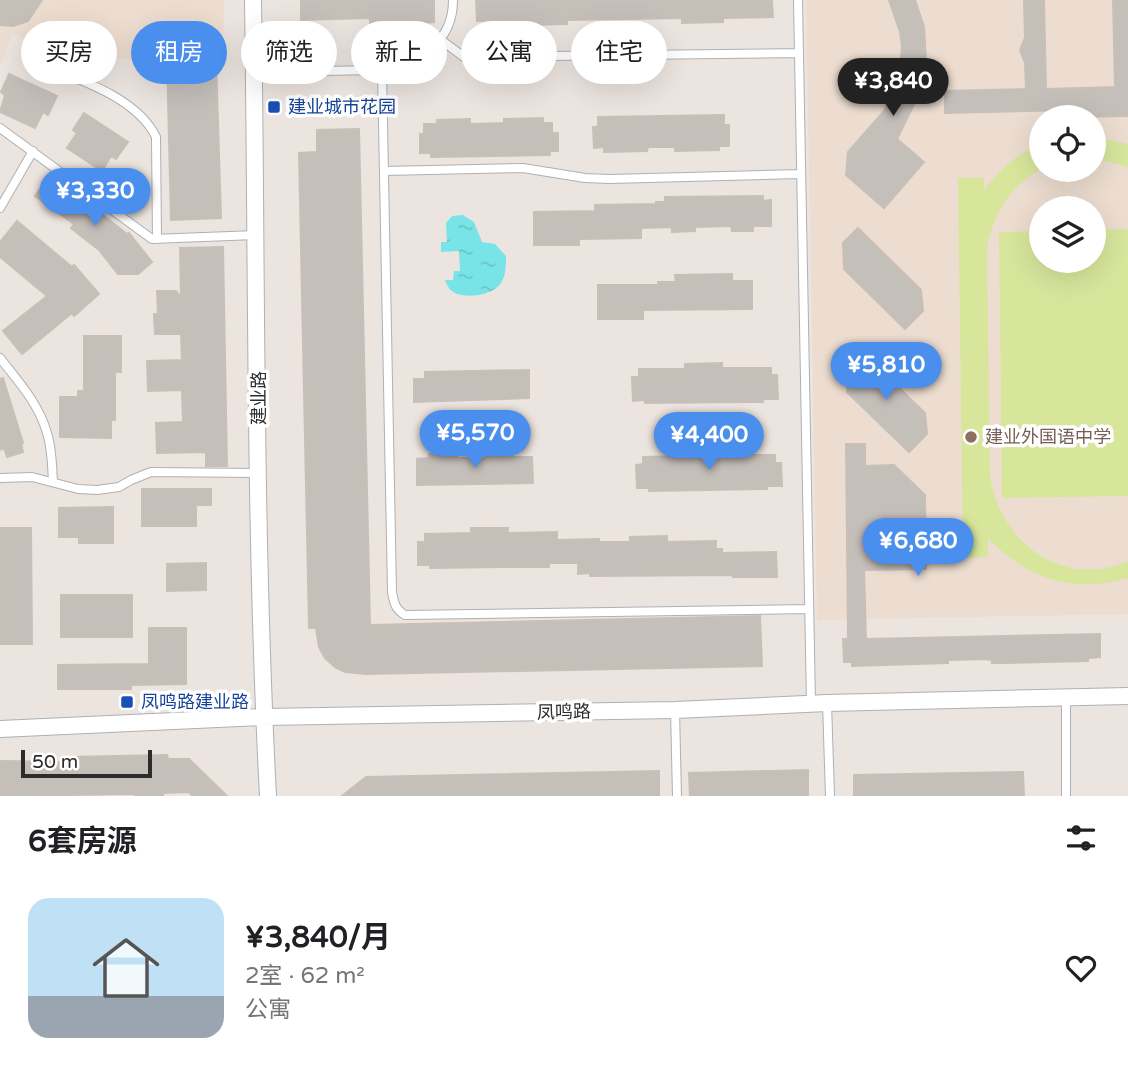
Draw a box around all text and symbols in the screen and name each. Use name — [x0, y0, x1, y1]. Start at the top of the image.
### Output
chip: 买房 — [21, 21, 117, 84]
chip: 租房 — [131, 21, 227, 84]
chip: 筛选 — [241, 21, 337, 84]
chip: 新上 — [351, 21, 447, 84]
chip: 公寓 — [461, 21, 557, 84]
chip: 住宅 — [571, 21, 667, 84]
pin: ¥3,840 — [836, 58, 950, 118]
text: ¥3,840 — [854, 67, 932, 95]
place label: 建业城市花园 — [288, 96, 396, 118]
marker: 建业城市花园 — [266, 99, 282, 115]
map controls — [1029, 105, 1106, 273]
button: locate — [1029, 105, 1106, 182]
pin: ¥3,330 — [38, 168, 152, 228]
text: ¥3,330 — [56, 177, 134, 205]
button: layers — [1029, 196, 1106, 273]
pin: ¥5,810 — [829, 342, 943, 402]
text: ¥5,810 — [847, 351, 925, 379]
street label: 建业路 — [248, 371, 270, 425]
pin: ¥5,570 — [418, 410, 532, 470]
pin: ¥4,400 — [652, 412, 766, 472]
text: ¥5,570 — [436, 419, 514, 447]
text: ¥4,400 — [670, 421, 748, 449]
place label: 建业外国语中学 — [985, 426, 1111, 448]
marker: 建业外国语中学 — [963, 429, 979, 445]
pin: ¥6,680 — [861, 518, 975, 578]
text: ¥6,680 — [879, 527, 957, 555]
place label: 凤鸣路建业路 — [141, 691, 249, 713]
marker: 凤鸣路建业路 — [119, 694, 135, 710]
street label: 凤鸣路 — [537, 701, 591, 723]
scale bar — [21, 747, 152, 779]
text: 50 m — [32, 751, 78, 773]
icon: filters — [1062, 819, 1100, 857]
text: 6套房源 — [28, 823, 137, 860]
text: ¥3,840/月 — [245, 919, 391, 956]
icon: home — [84, 926, 168, 1010]
icon: heart — [1062, 949, 1100, 987]
text: 2室 · 62 m² — [245, 962, 365, 990]
text: 公寓 — [245, 996, 291, 1024]

